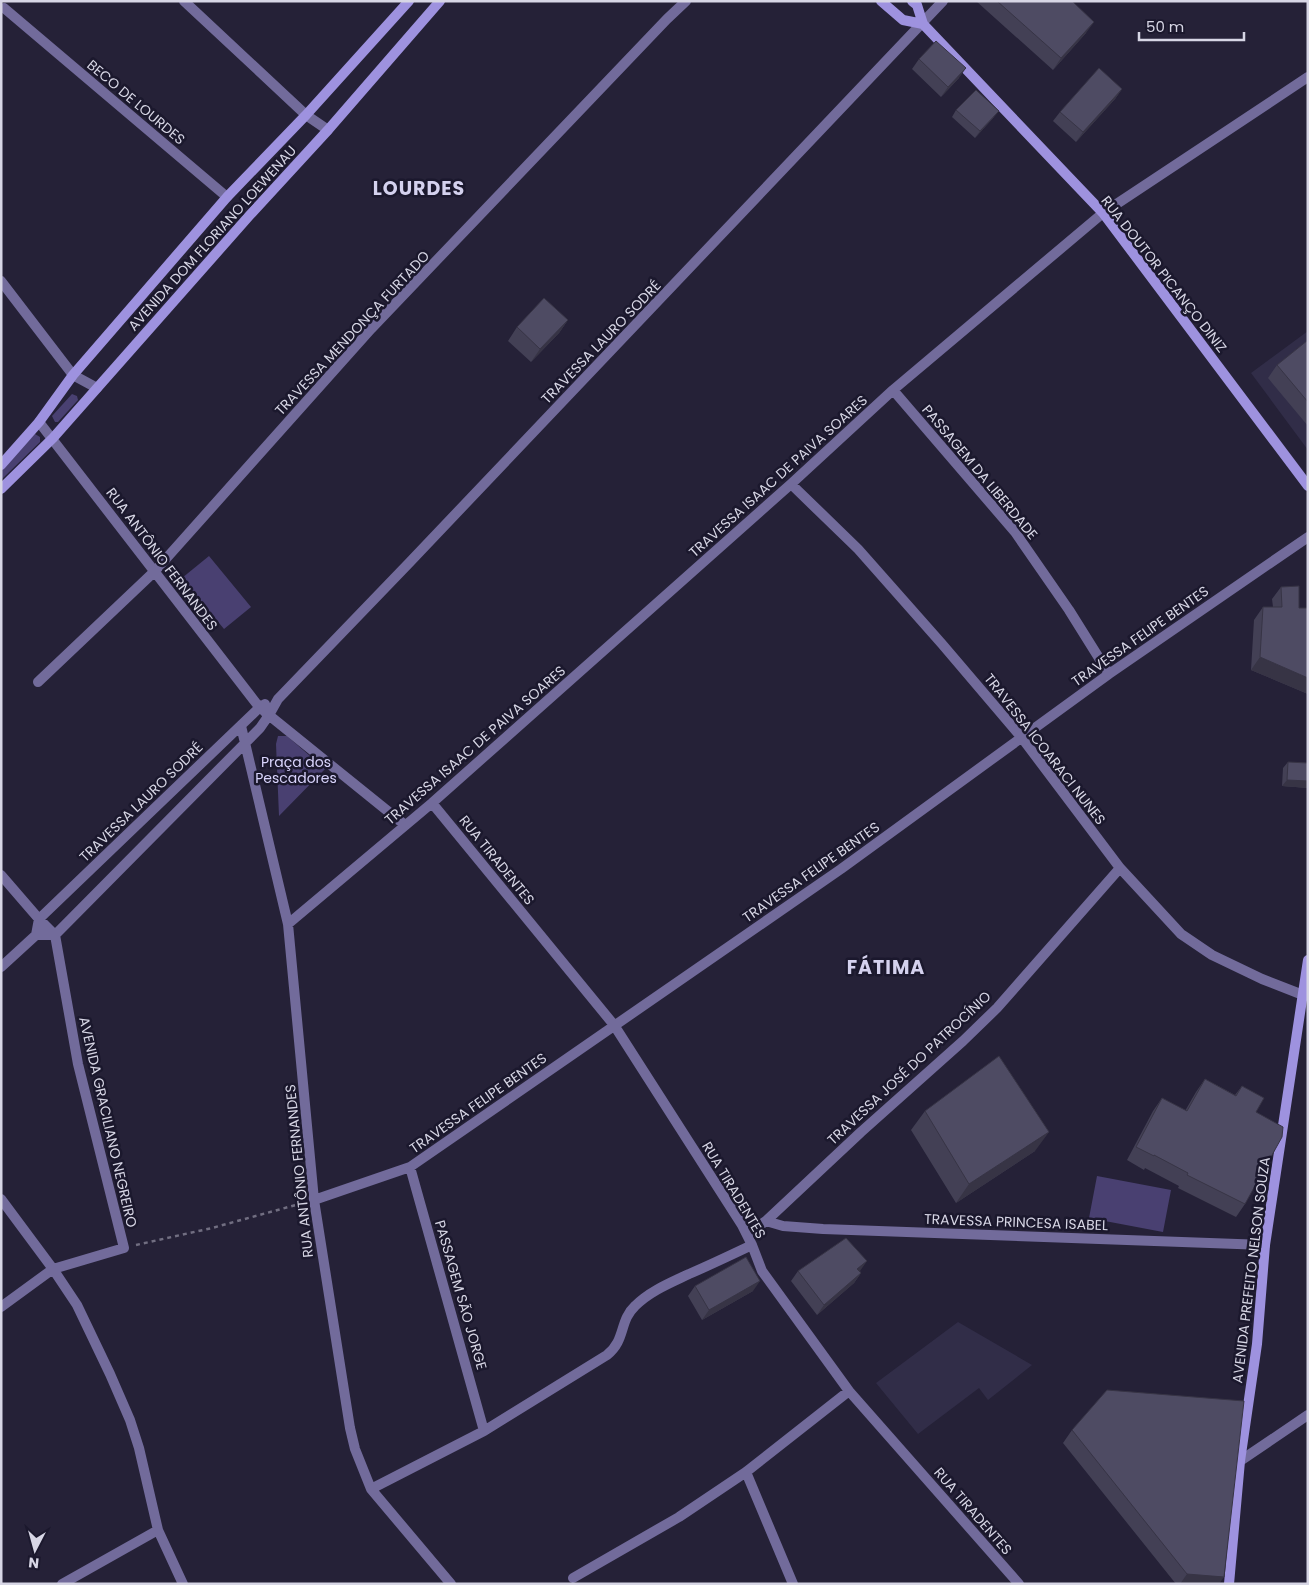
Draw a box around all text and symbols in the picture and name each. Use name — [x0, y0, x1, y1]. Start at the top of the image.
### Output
scale bar — [1139, 10, 1244, 42]
text: 50 m — [1146, 16, 1184, 37]
street label: BECO DE LOURDES — [83, 55, 189, 149]
street label: AVENIDA DOM FLORIANO LOEWENAU — [123, 141, 301, 335]
district label: LOURDES — [373, 175, 465, 202]
street label: RUA DOUTOR PICANÇO DINIZ — [1096, 192, 1232, 356]
street label: TRAVESSA MENDONÇA FURTADO — [270, 246, 434, 420]
street label: TRAVESSA LAURO SODRÉ — [537, 276, 665, 408]
street label: TRAVESSA ISAAC DE PAIVA SOARES — [684, 390, 872, 562]
street label: PASSAGEM DA LIBERDADE — [918, 400, 1042, 544]
street label: RUA ANTÔNIO FERNANDES — [102, 483, 222, 635]
street label: TRAVESSA FELIPE BENTES — [1067, 581, 1213, 691]
street label: TRAVESSA ISAAC DE PAIVA SOARES — [380, 661, 570, 829]
street label: TRAVESSA ICOARACI NUNES — [980, 669, 1110, 829]
street label: TRAVESSA LAURO SODRÉ — [75, 738, 207, 866]
park label: Praça dos Pescadores — [255, 752, 337, 788]
street label: RUA TIRADENTES — [455, 811, 539, 909]
street label: TRAVESSA FELIPE BENTES — [738, 817, 884, 927]
district label: FÁTIMA — [847, 954, 925, 981]
street label: TRAVESSA JOSÉ DO PATROCÍNIO — [823, 987, 995, 1149]
street label: AVENIDA GRACILIANO NEGREIRO — [74, 1015, 142, 1229]
street label: TRAVESSA FELIPE BENTES — [405, 1048, 551, 1158]
street label: RUA ANTÔNIO FERNANDES — [280, 1083, 318, 1259]
street label: RUA TIRADENTES — [697, 1138, 771, 1242]
street label: AVENIDA PREFEITO NELSON SOUZA — [1227, 1156, 1275, 1384]
street label: TRAVESSA PRINCESA ISABEL — [924, 1209, 1108, 1235]
street label: PASSAGEM SÃO JORGE — [430, 1218, 492, 1372]
street label: RUA TIRADENTES — [929, 1463, 1017, 1559]
north arrow — [10, 1525, 60, 1575]
text: N — [27, 1552, 40, 1573]

